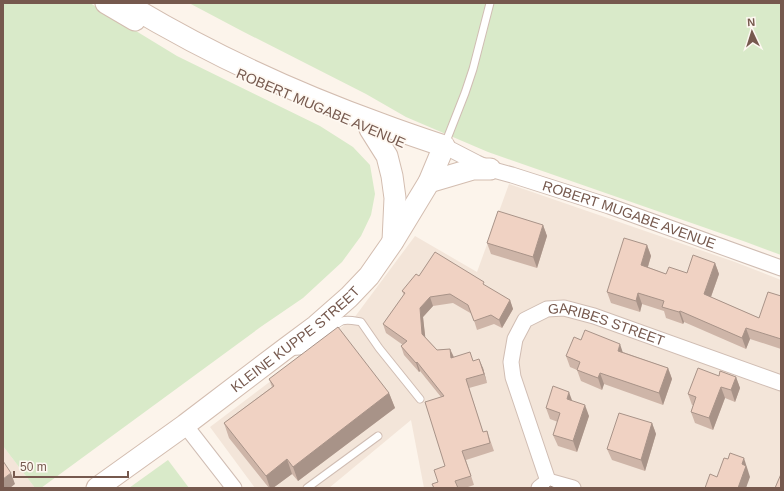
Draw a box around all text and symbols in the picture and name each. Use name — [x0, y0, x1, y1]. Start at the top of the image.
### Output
north arrow — [732, 12, 772, 52]
text: N — [747, 16, 756, 28]
street label: ROBERT MUGABE AVENUE — [234, 65, 408, 151]
street label: ROBERT MUGABE AVENUE — [541, 177, 718, 252]
street label: KLEINE KUPPE STREET — [228, 283, 363, 395]
street label: GARIBES STREET — [548, 300, 667, 349]
scale bar — [14, 453, 128, 479]
text: 50 m — [20, 460, 47, 474]

